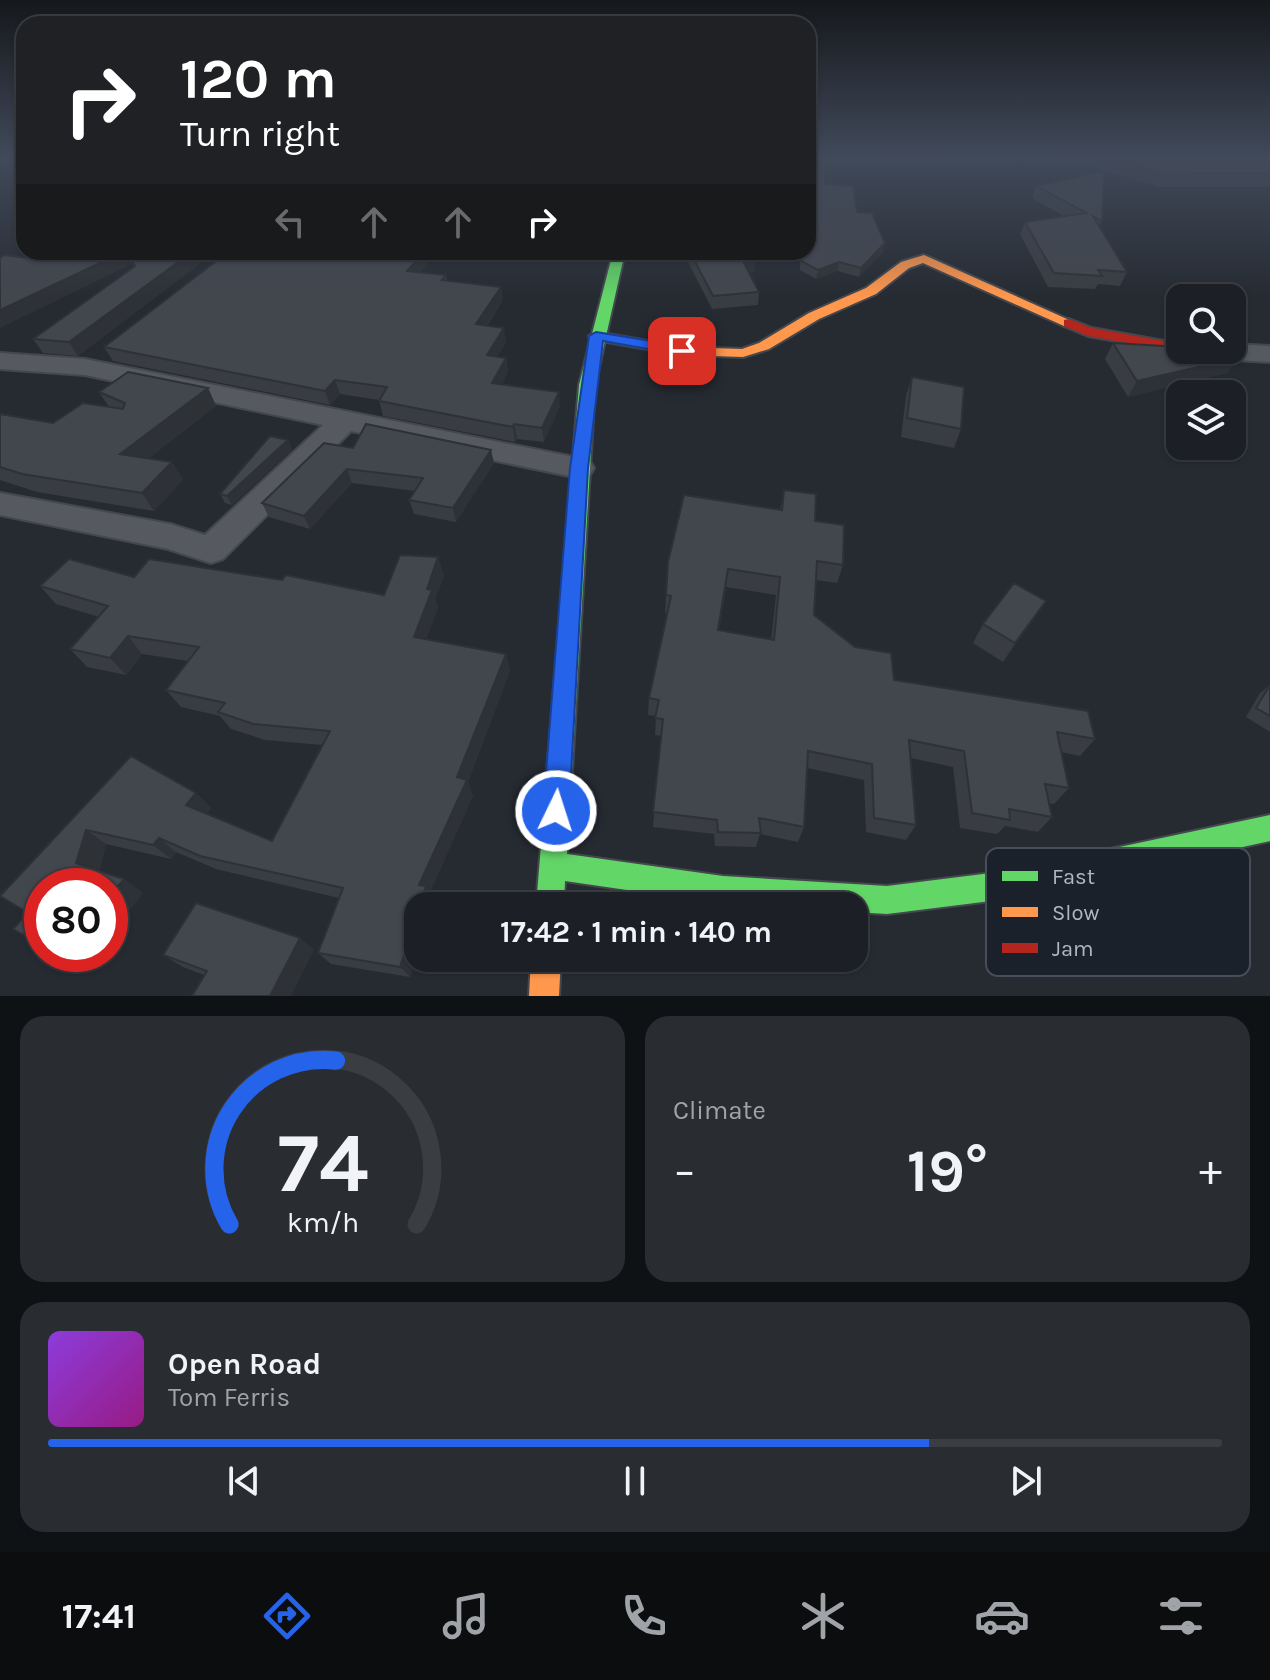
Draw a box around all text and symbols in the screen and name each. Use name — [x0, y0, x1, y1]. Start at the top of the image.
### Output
text: 120 m — [180, 46, 337, 111]
icon: right — [48, 48, 152, 152]
text: Turn right — [180, 113, 340, 155]
icon: left — [268, 200, 312, 244]
icon: ahead — [352, 200, 396, 244]
icon: ahead — [436, 200, 480, 244]
icon: right — [520, 200, 564, 244]
map controls — [1166, 284, 1246, 460]
button: search — [1166, 284, 1246, 364]
pin — [648, 317, 716, 385]
icon: arrive — [660, 329, 704, 373]
button: layers — [1166, 380, 1246, 460]
position arrow — [514, 769, 598, 853]
legend — [986, 848, 1250, 976]
text: Fast — [1052, 864, 1095, 890]
speed limit sign: 80 — [24, 868, 128, 972]
text: Slow — [1052, 900, 1099, 926]
text: 17:42 · 1 min · 140 m — [500, 914, 772, 950]
text: Jam — [1052, 936, 1094, 962]
text: Climate — [673, 1095, 766, 1126]
text: 74 — [277, 1115, 368, 1212]
text: 19° — [907, 1136, 988, 1206]
text: − — [673, 1145, 696, 1196]
text: + — [1199, 1145, 1222, 1196]
text: km/h — [286, 1206, 359, 1239]
text: Open Road — [168, 1346, 321, 1382]
text: Tom Ferris — [168, 1382, 290, 1413]
icon: previous — [222, 1459, 266, 1503]
icon: pause — [613, 1459, 657, 1503]
icon: next — [1004, 1459, 1048, 1503]
icon: directions — [259, 1588, 315, 1644]
icon: music — [438, 1588, 494, 1644]
icon: phone — [616, 1588, 672, 1644]
icon: climate — [795, 1588, 851, 1644]
icon: car — [974, 1588, 1030, 1644]
icon: filters — [1153, 1588, 1209, 1644]
text: 17:41 — [61, 1595, 136, 1637]

